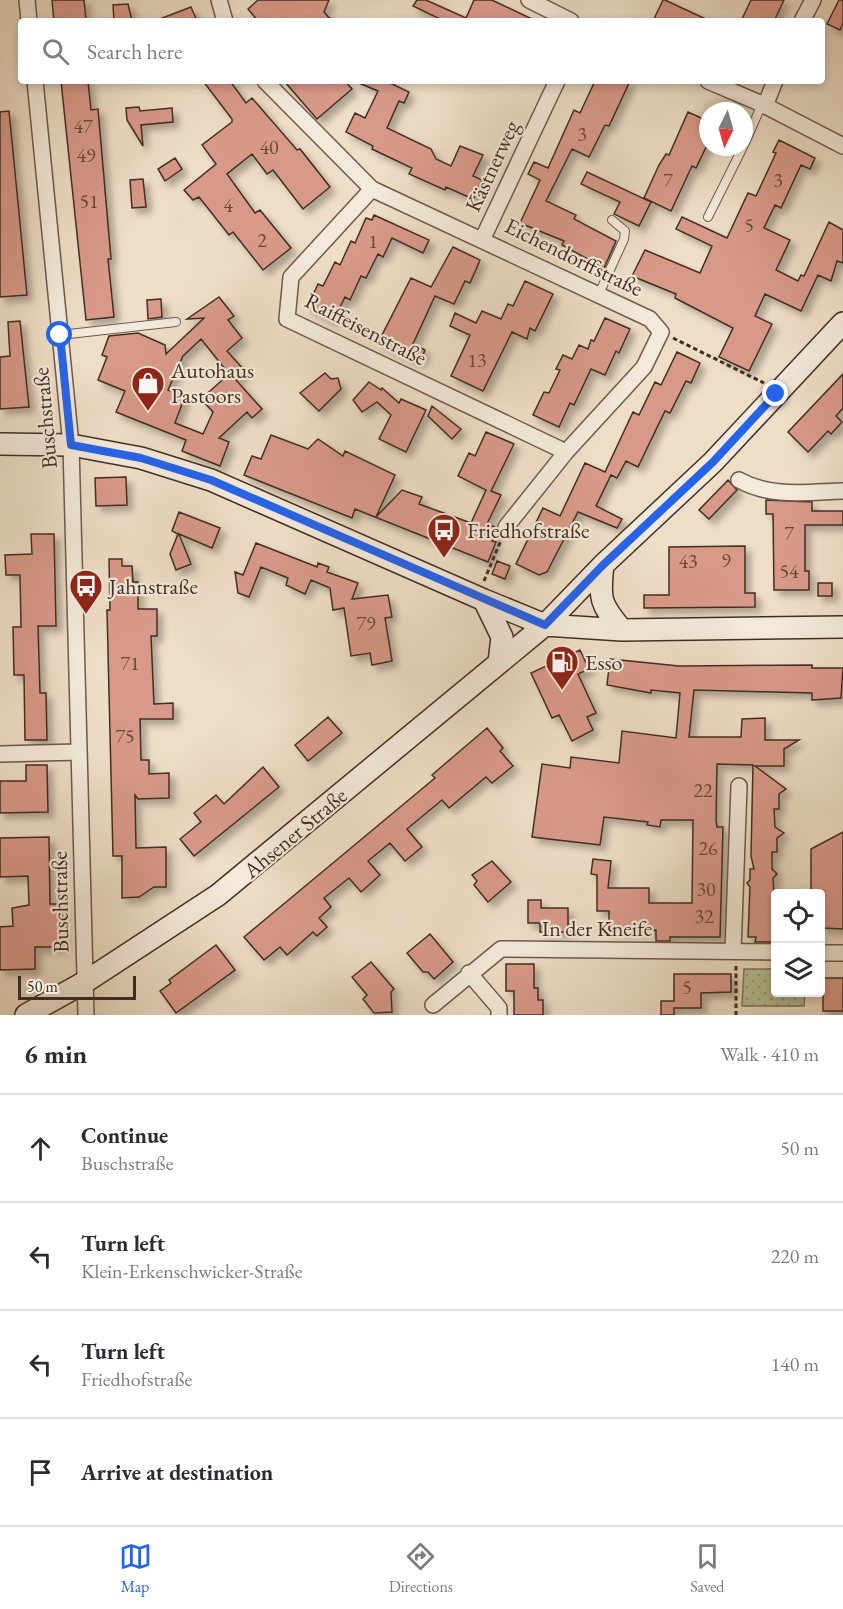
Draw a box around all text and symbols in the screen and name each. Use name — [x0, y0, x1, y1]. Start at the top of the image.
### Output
search box — [18, 18, 825, 84]
icon: search — [39, 35, 72, 68]
text: Search here — [87, 37, 182, 66]
north arrow — [699, 102, 753, 156]
house number: 47 — [73, 113, 93, 139]
street label: Kästnerweg — [458, 115, 526, 217]
house number: 3 — [577, 121, 587, 147]
house number: 40 — [259, 134, 279, 160]
house number: 49 — [76, 142, 96, 168]
house number: 7 — [663, 167, 673, 193]
house number: 3 — [773, 167, 783, 193]
house number: 51 — [79, 188, 99, 214]
house number: 4 — [223, 192, 233, 218]
street label: Eichendorffstraße — [500, 211, 648, 303]
house number: 5 — [744, 212, 754, 238]
house number: 2 — [257, 227, 267, 253]
house number: 1 — [368, 228, 378, 254]
street label: Raiffeisenstraße — [300, 286, 432, 372]
route start — [46, 321, 72, 347]
house number: 13 — [467, 347, 487, 373]
place label: Autohaus Pastoors — [170, 356, 254, 410]
shop icon: Autohaus Pastoors — [130, 365, 166, 412]
street label: Buschstraße — [26, 366, 64, 470]
route end — [762, 380, 788, 406]
bus stop icon: Friedhofstraße — [426, 512, 462, 559]
place label: Friedhofstraße — [467, 516, 590, 545]
house number: 7 — [784, 520, 794, 546]
house number: 9 — [721, 547, 731, 573]
house number: 43 — [678, 548, 698, 574]
house number: 54 — [779, 558, 799, 584]
bus stop icon: Jahnstraße — [68, 568, 104, 615]
place label: Jahnstraße — [107, 572, 198, 601]
house number: 79 — [356, 610, 376, 636]
fuel station icon: Esso — [544, 644, 580, 691]
place label: Esso — [585, 648, 623, 677]
house number: 71 — [120, 650, 140, 676]
house number: 75 — [115, 723, 135, 749]
house number: 22 — [693, 777, 713, 803]
street label: Ahsener Straße — [236, 781, 353, 886]
house number: 26 — [698, 835, 718, 861]
street label: Buschstraße — [45, 850, 75, 953]
house number: 30 — [696, 876, 716, 902]
map controls — [771, 889, 825, 997]
button: locate — [771, 889, 825, 943]
house number: 32 — [694, 903, 714, 929]
street label: In der Kneife — [542, 914, 653, 943]
button: layers — [771, 943, 825, 997]
scale bar — [18, 973, 136, 1001]
house number: 5 — [682, 974, 692, 1000]
text: 50 m — [27, 976, 58, 997]
text: 6 min — [24, 1037, 87, 1071]
text: Walk · 410 m — [720, 1041, 819, 1067]
text: Continue — [81, 1121, 168, 1150]
icon: ahead — [24, 1132, 57, 1165]
text: 50 m — [780, 1135, 819, 1161]
text: Buschstraße — [81, 1150, 173, 1176]
text: Turn left — [81, 1229, 165, 1258]
icon: left — [24, 1240, 57, 1273]
text: 220 m — [771, 1243, 819, 1269]
text: Klein-Erkenschwicker-Straße — [81, 1258, 302, 1284]
text: Turn left — [81, 1337, 165, 1366]
icon: left — [24, 1348, 57, 1381]
text: 140 m — [771, 1351, 819, 1377]
text: Friedhofstraße — [81, 1366, 192, 1392]
icon: arrive — [24, 1456, 57, 1489]
text: Arrive at destination — [81, 1458, 273, 1487]
tab: Map — [119, 1540, 152, 1597]
tab: Directions — [389, 1540, 453, 1597]
tab: Saved — [690, 1540, 724, 1597]

